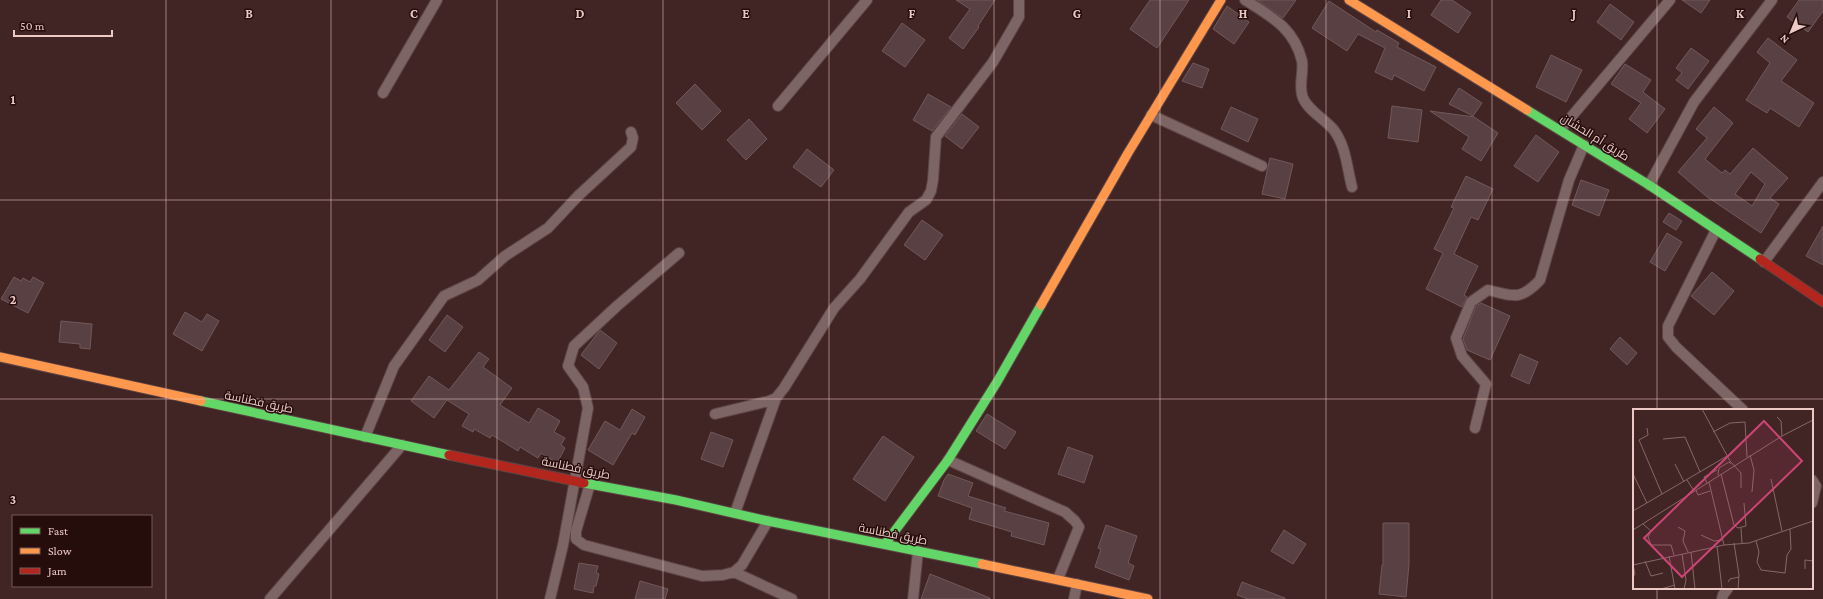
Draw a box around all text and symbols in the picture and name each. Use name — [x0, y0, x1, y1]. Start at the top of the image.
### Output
text: B — [245, 6, 253, 21]
text: C — [410, 6, 418, 21]
text: D — [576, 6, 585, 21]
text: E — [742, 6, 750, 21]
text: F — [909, 6, 916, 21]
text: G — [1073, 6, 1081, 21]
text: H — [1239, 6, 1248, 21]
text: I — [1407, 6, 1411, 21]
text: J — [1570, 6, 1576, 21]
text: K — [1736, 6, 1745, 21]
scale bar — [14, 12, 112, 38]
north arrow — [1771, 12, 1811, 52]
text: 50 m — [20, 19, 45, 33]
text: N — [1777, 32, 1791, 46]
text: 1 — [11, 92, 16, 107]
street label: طريق أم الحشان — [1558, 109, 1632, 165]
text: 2 — [10, 292, 17, 307]
street label: طريق فطناسة — [223, 388, 295, 416]
inset map — [1633, 409, 1813, 589]
street label: طريق فطناسة — [540, 454, 612, 482]
text: 3 — [10, 492, 16, 507]
legend — [12, 515, 152, 587]
street label: طريق فطناسة — [857, 520, 929, 548]
text: Fast — [48, 524, 69, 538]
text: Slow — [48, 544, 72, 558]
text: Jam — [47, 564, 67, 578]

